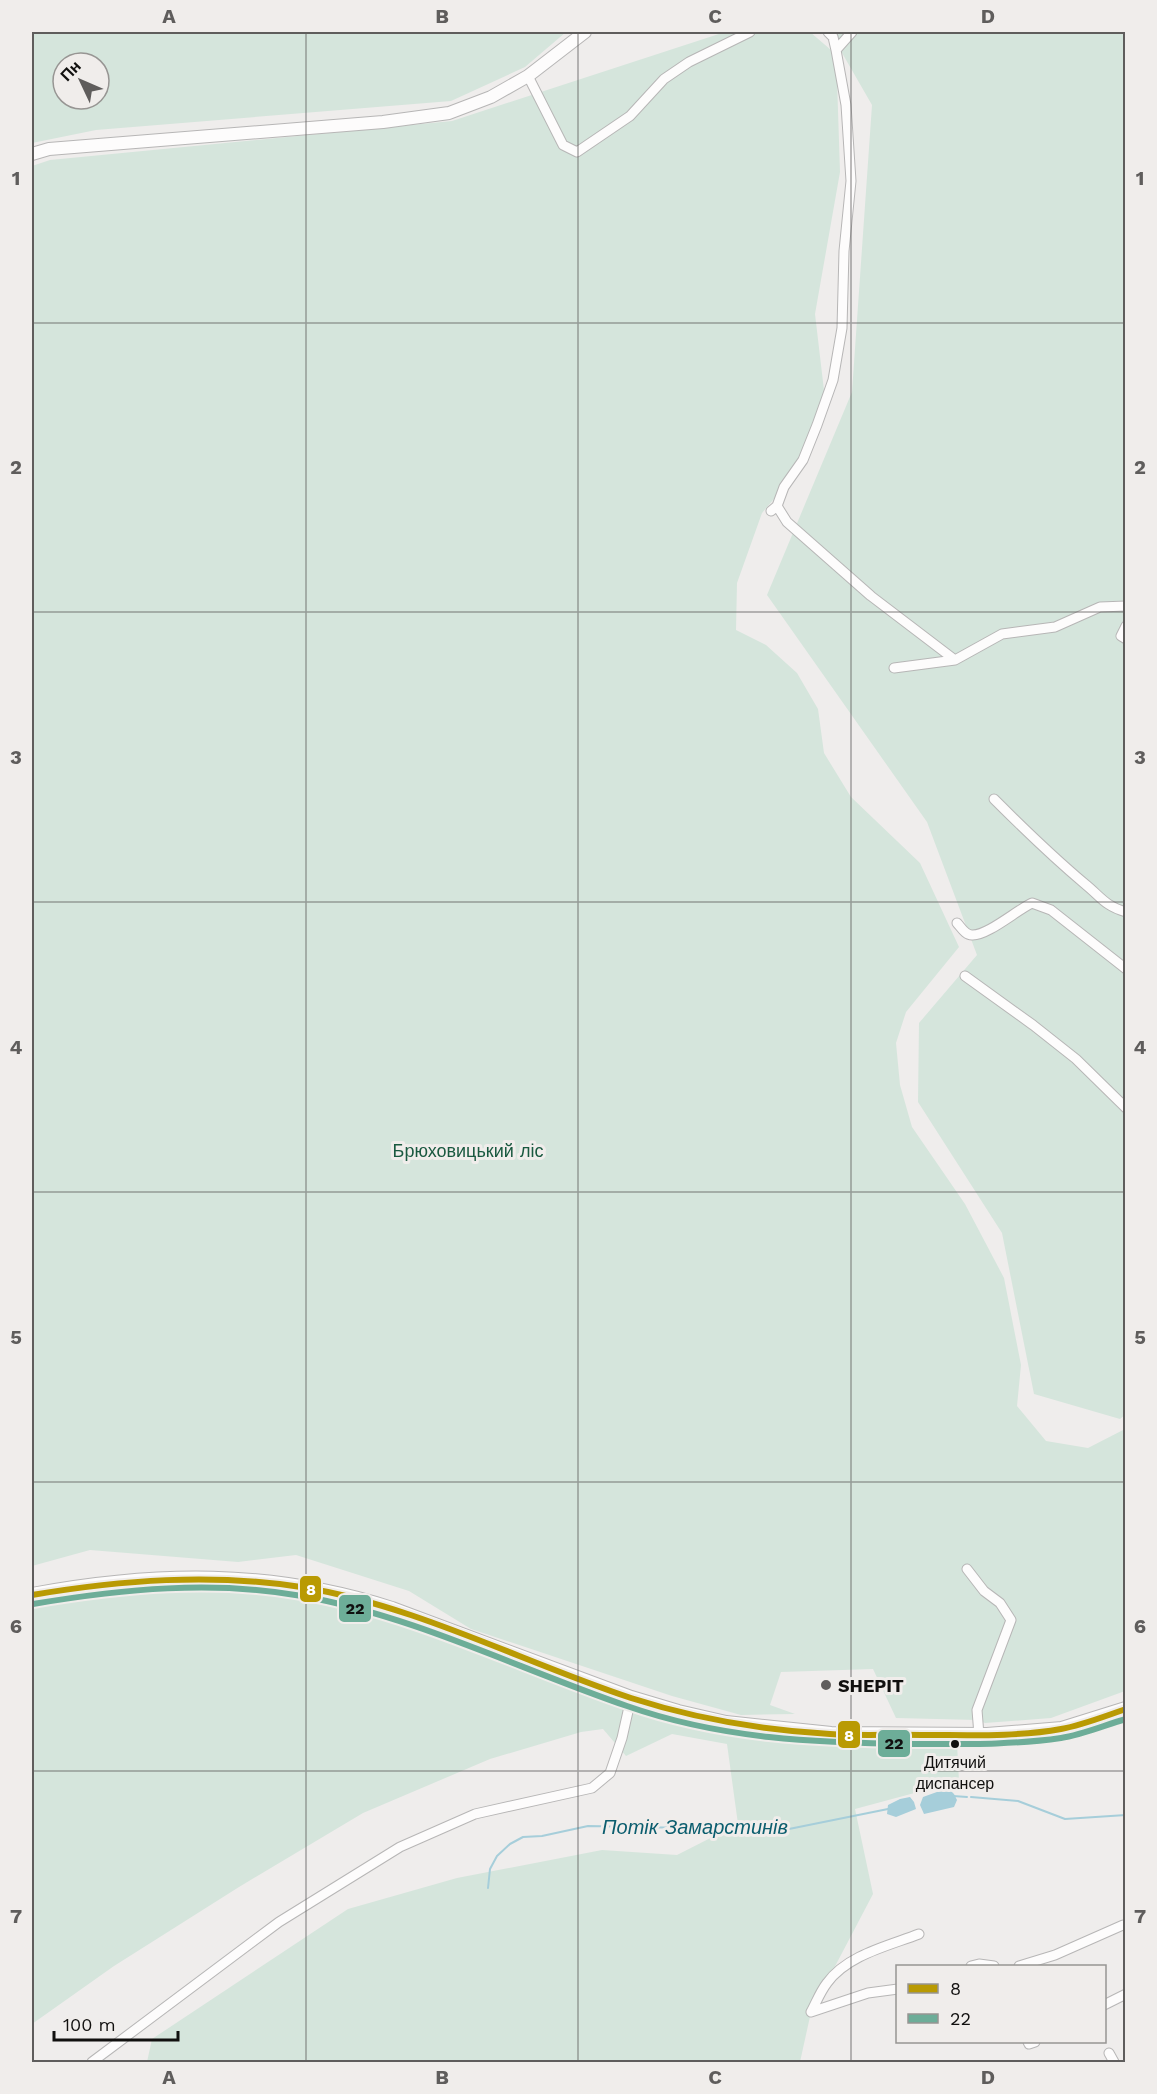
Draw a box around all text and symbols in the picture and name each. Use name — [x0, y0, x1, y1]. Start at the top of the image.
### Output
text: A — [162, 4, 176, 28]
text: B — [435, 4, 449, 28]
text: C — [708, 4, 722, 28]
text: D — [981, 4, 995, 28]
north arrow — [51, 51, 111, 111]
text: Пн — [56, 57, 85, 85]
text: 1 — [12, 166, 20, 190]
text: 1 — [1136, 166, 1144, 190]
text: 2 — [10, 455, 22, 479]
text: 2 — [1134, 455, 1146, 479]
text: 3 — [10, 745, 22, 769]
text: 3 — [1134, 745, 1146, 769]
text: 4 — [10, 1035, 23, 1059]
text: 4 — [1134, 1035, 1147, 1059]
park label: Брюховицький ліс — [393, 1140, 543, 1161]
text: 5 — [10, 1325, 22, 1349]
text: 5 — [1134, 1325, 1146, 1349]
line badge: 8 — [299, 1575, 322, 1603]
text: 8 — [306, 1580, 316, 1599]
line badge: 22 — [338, 1594, 372, 1623]
text: 22 — [345, 1599, 365, 1618]
text: 6 — [10, 1614, 22, 1638]
text: 6 — [1134, 1614, 1146, 1638]
place label: SHEPIT — [838, 1675, 904, 1696]
marker: SHEPIT — [819, 1678, 833, 1692]
line badge: 8 — [837, 1720, 861, 1749]
text: 8 — [844, 1726, 854, 1745]
line badge: 22 — [877, 1729, 911, 1758]
text: 22 — [884, 1734, 904, 1753]
marker: Дитячий диспансер — [949, 1738, 961, 1750]
place label: Дитячий диспансер — [916, 1753, 994, 1793]
water label: Потік Замарстинів — [602, 1815, 788, 1839]
text: 7 — [10, 1904, 22, 1928]
text: 7 — [1134, 1904, 1146, 1928]
legend — [896, 1965, 1106, 2043]
text: 8 — [950, 1978, 961, 1999]
scale bar — [54, 2004, 178, 2042]
text: 22 — [950, 2008, 971, 2029]
text: 100 m — [63, 2014, 116, 2035]
text: A — [162, 2065, 176, 2089]
text: B — [435, 2065, 449, 2089]
text: C — [708, 2065, 722, 2089]
text: D — [981, 2065, 995, 2089]

